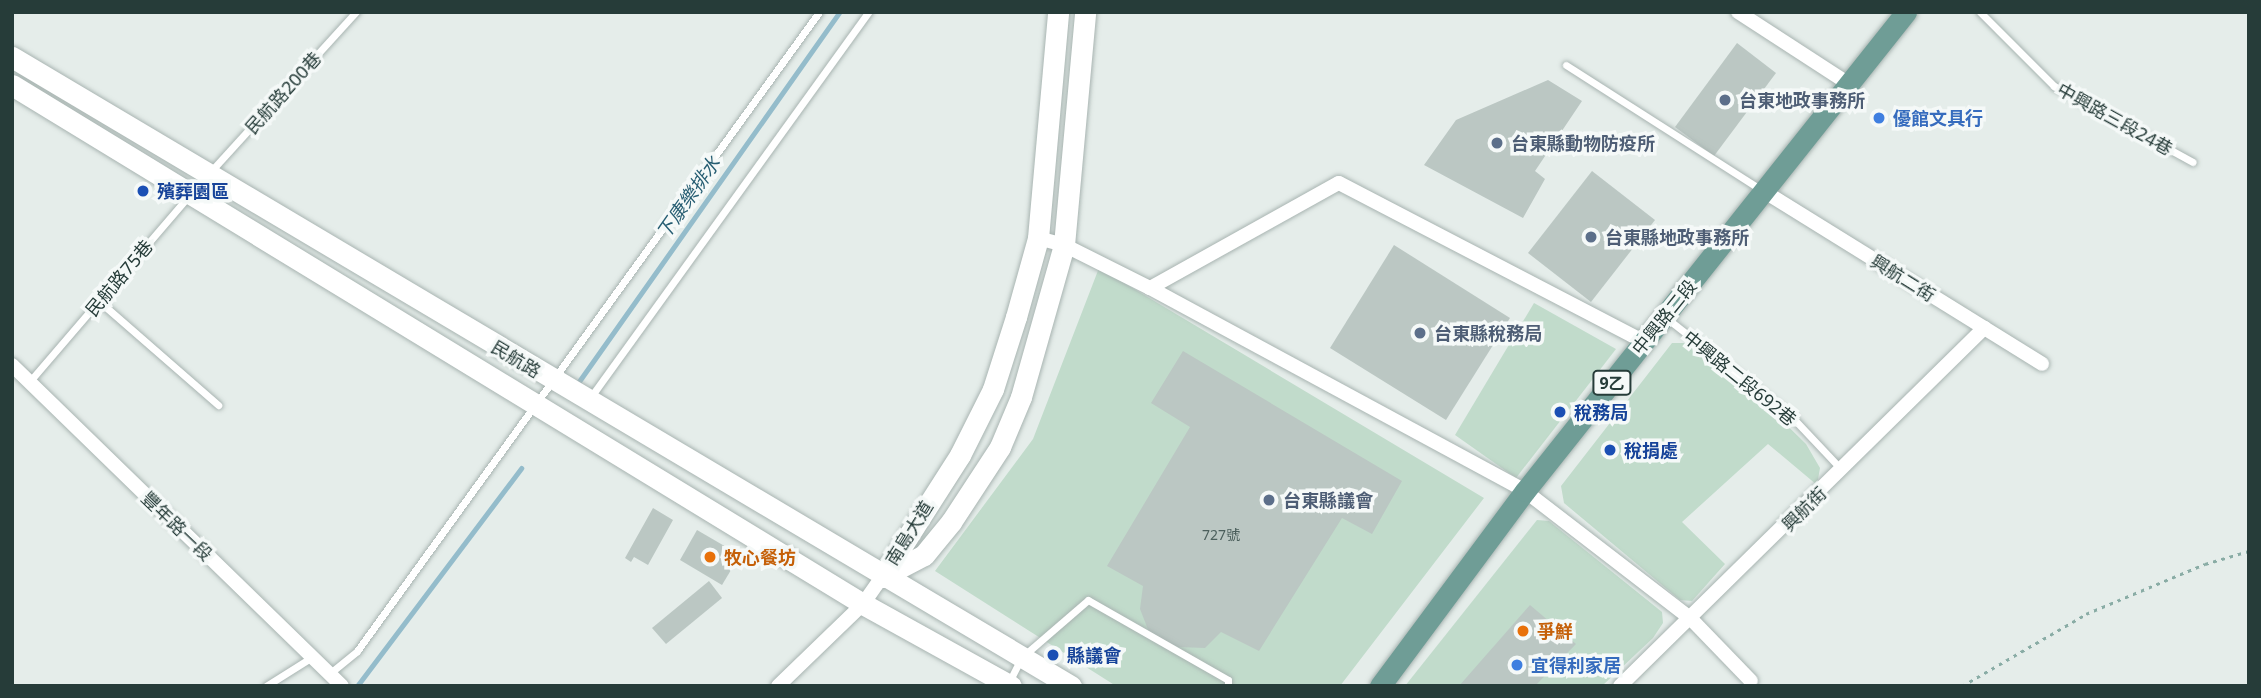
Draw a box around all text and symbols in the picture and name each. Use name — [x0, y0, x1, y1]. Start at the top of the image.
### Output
street label: 民航路200巷 — [241, 48, 325, 138]
street label: 中興路三段24巷 — [2054, 78, 2176, 160]
place label: 台東地政事務所 — [1739, 89, 1865, 111]
marker: 台東地政事務所 — [1717, 92, 1733, 108]
place label: 優館文具行 — [1893, 107, 1983, 129]
marker: 優館文具行 — [1871, 110, 1887, 126]
place label: 台東縣動物防疫所 — [1511, 132, 1655, 154]
marker: 台東縣動物防疫所 — [1489, 135, 1505, 151]
water label: 下康樂排水 — [652, 153, 726, 243]
place label: 殯葬園區 — [157, 180, 229, 202]
marker: 殯葬園區 — [135, 183, 151, 199]
place label: 台東縣地政事務所 — [1605, 226, 1749, 248]
marker: 台東縣地政事務所 — [1583, 229, 1599, 245]
street label: 民航路75巷 — [81, 236, 157, 320]
street label: 興航二街 — [1867, 250, 1939, 306]
street label: 中興路二段 — [1627, 275, 1701, 359]
place label: 台東縣稅務局 — [1434, 322, 1542, 344]
marker: 台東縣稅務局 — [1412, 325, 1428, 341]
street label: 中興路二段692巷 — [1679, 326, 1801, 430]
street label: 民航路 — [487, 336, 545, 382]
road number: 9乙 — [1591, 370, 1633, 396]
place label: 稅務局 — [1574, 401, 1628, 423]
marker: 稅務局 — [1552, 404, 1568, 420]
place label: 稅捐處 — [1624, 439, 1678, 461]
marker: 稅捐處 — [1602, 442, 1618, 458]
street label: 興航街 — [1777, 482, 1831, 536]
street label: 豐年路一段 — [137, 487, 217, 565]
place label: 台東縣議會 — [1283, 489, 1373, 511]
marker: 台東縣議會 — [1261, 492, 1277, 508]
street label: 南島大道 — [881, 497, 937, 569]
house number: 727號 — [1202, 527, 1240, 543]
place label: 牧心餐坊 — [724, 546, 796, 568]
marker: 牧心餐坊 — [702, 549, 718, 565]
place label: 爭鮮 — [1537, 620, 1573, 642]
marker: 爭鮮 — [1515, 623, 1531, 639]
place label: 縣議會 — [1067, 644, 1121, 666]
marker: 縣議會 — [1045, 647, 1061, 663]
place label: 宜得利家居 — [1531, 654, 1621, 676]
marker: 宜得利家居 — [1509, 657, 1525, 673]

